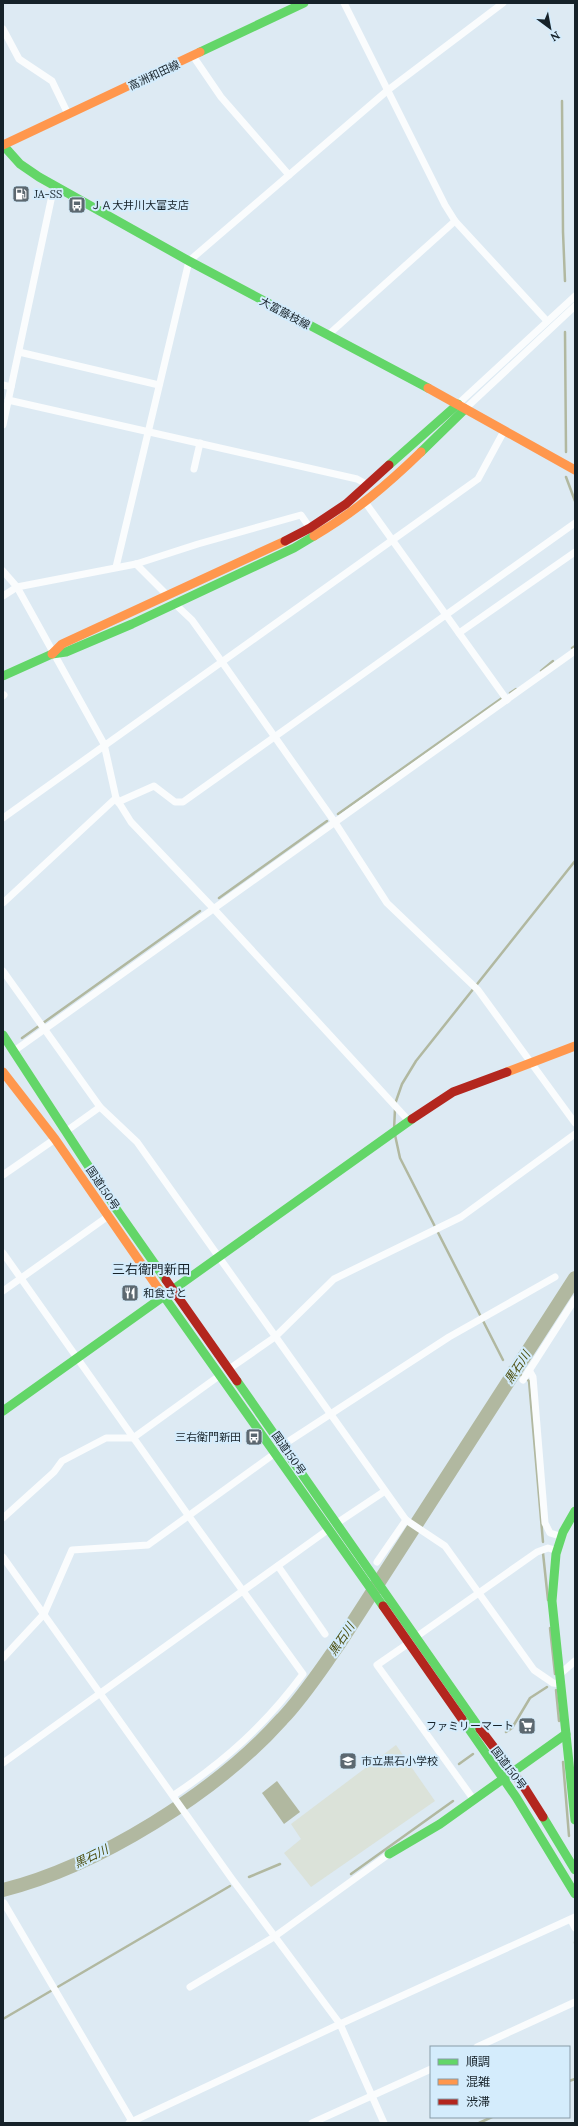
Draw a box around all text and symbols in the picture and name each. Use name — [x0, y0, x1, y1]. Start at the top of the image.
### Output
north arrow — [530, 8, 570, 48]
text: N — [548, 28, 563, 45]
street label: 高洲和田線 — [126, 57, 182, 93]
fuel station icon: JA-SS — [11, 184, 31, 204]
place label: JA-SS — [33, 187, 62, 201]
bus stop icon: ＪＡ大井川大富支店 — [67, 195, 87, 215]
place label: ＪＡ大井川大富支店 — [90, 198, 189, 212]
street label: 大富藤枝線 — [257, 294, 313, 332]
street label: 国道150号 — [83, 1163, 123, 1213]
district label: 三右衛門新田 — [112, 1261, 190, 1278]
restaurant icon: 和食さと — [120, 1283, 140, 1303]
place label: 和食さと — [143, 1286, 187, 1300]
water label: 黒石川 — [501, 1346, 534, 1386]
bus stop icon: 三右衛門新田 — [244, 1427, 264, 1447]
street label: 国道150号 — [269, 1429, 309, 1477]
place label: 三右衛門新田 — [175, 1430, 241, 1444]
water label: 黒石川 — [325, 1618, 358, 1658]
supermarket icon: ファミリーマート — [517, 1716, 537, 1736]
place label: ファミリーマート — [426, 1719, 514, 1733]
street label: 国道150号 — [488, 1744, 530, 1792]
school or university icon: 市立黒石小学校 — [338, 1751, 358, 1771]
place label: 市立黒石小学校 — [361, 1754, 438, 1768]
water label: 黒石川 — [72, 1840, 112, 1871]
legend — [430, 2046, 570, 2118]
text: 順調 — [466, 2054, 490, 2069]
text: 混雑 — [466, 2074, 490, 2089]
text: 渋滞 — [466, 2094, 490, 2109]

